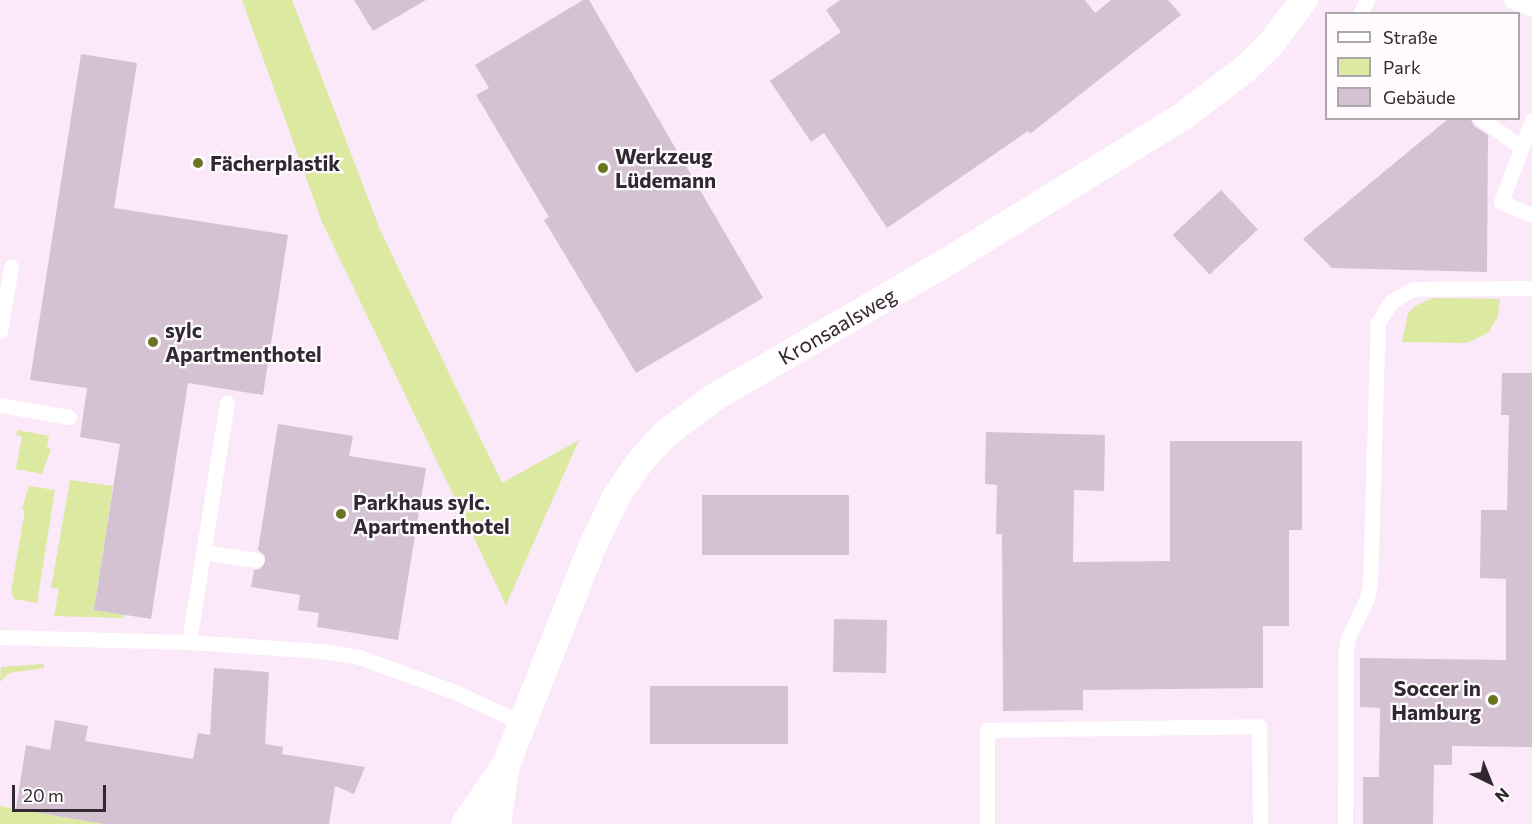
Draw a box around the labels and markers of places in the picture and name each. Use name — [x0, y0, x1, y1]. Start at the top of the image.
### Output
place label: Werkzeug Lüdemann — [615, 143, 716, 193]
place label: Fächerplastik — [210, 150, 340, 176]
marker: Fächerplastik — [191, 156, 205, 170]
marker: Werkzeug Lüdemann — [596, 161, 610, 175]
place label: sylc Apartmenthotel — [165, 317, 322, 367]
marker: sylc Apartmenthotel — [146, 335, 160, 349]
place label: Parkhaus sylc. Apartmenthotel — [353, 489, 510, 539]
marker: Parkhaus sylc. Apartmenthotel — [334, 507, 348, 521]
place label: Soccer in Hamburg — [1391, 675, 1481, 725]
marker: Soccer in Hamburg — [1486, 693, 1500, 707]

